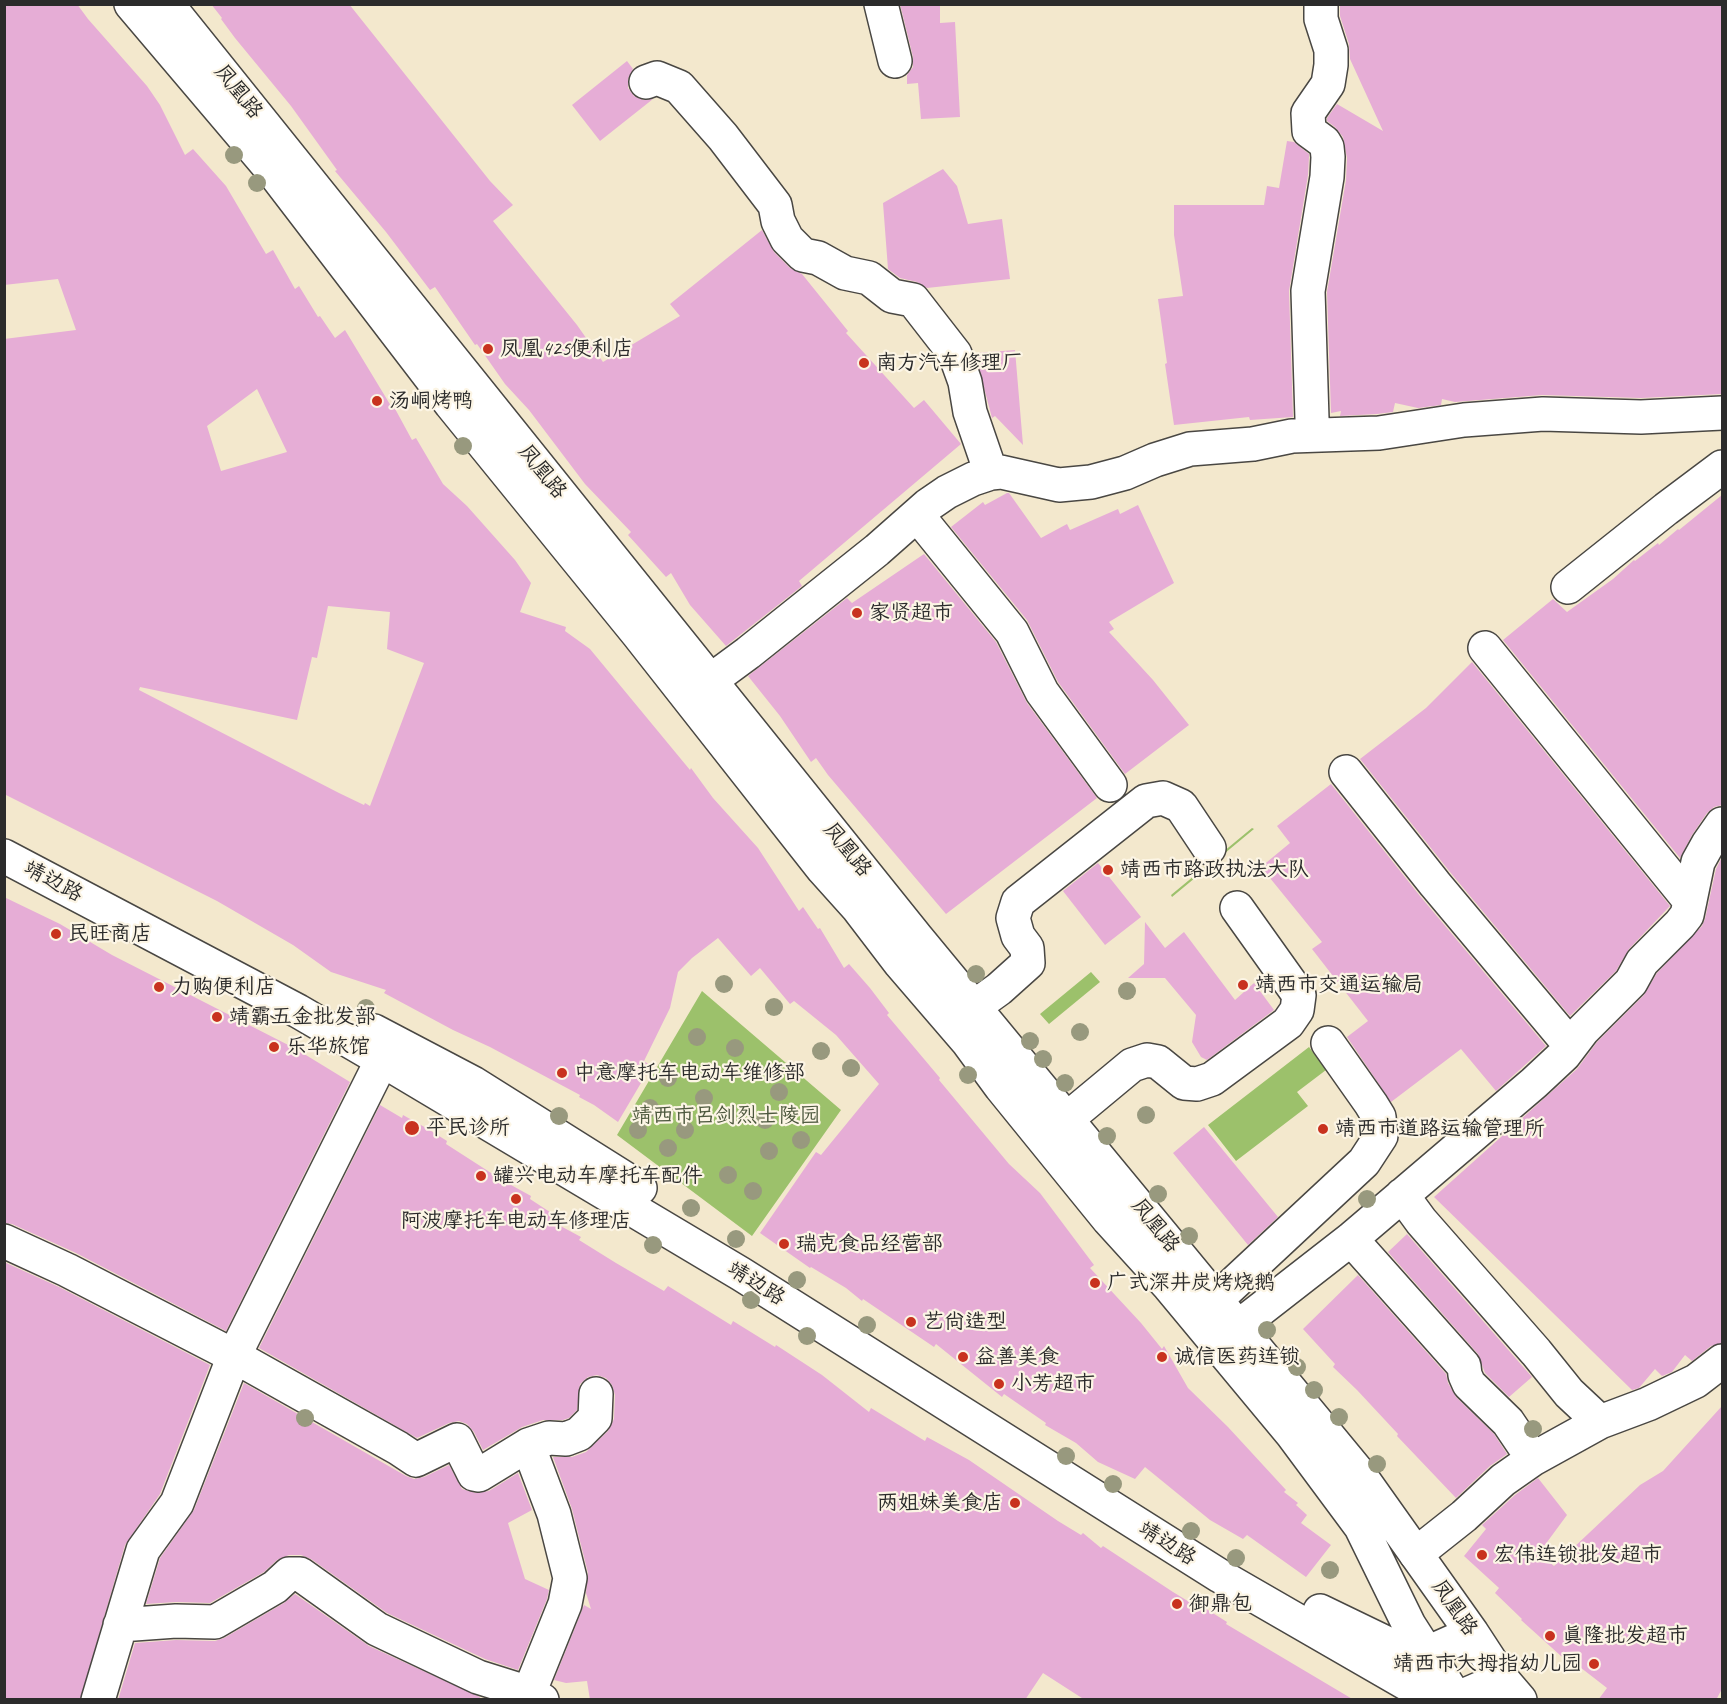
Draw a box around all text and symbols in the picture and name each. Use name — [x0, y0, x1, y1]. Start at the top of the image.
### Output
street label: 凤凰路 — [208, 60, 268, 124]
place label: 凤凰425便利店 — [500, 336, 633, 362]
marker: 凤凰425便利店 — [481, 342, 495, 356]
place label: 南方汽车修理厂 — [876, 350, 1023, 376]
marker: 南方汽车修理厂 — [857, 356, 871, 370]
place label: 汤峒烤鸭 — [389, 388, 473, 414]
marker: 汤峒烤鸭 — [370, 394, 384, 408]
street label: 凤凰路 — [512, 440, 572, 504]
place label: 家贤超市 — [869, 600, 953, 626]
marker: 家贤超市 — [850, 606, 864, 620]
street label: 凤凰路 — [817, 818, 877, 882]
street label: 靖边路 — [19, 856, 87, 908]
place label: 靖西市路政执法大队 — [1120, 857, 1309, 883]
marker: 靖西市路政执法大队 — [1101, 863, 1115, 877]
place label: 民旺商店 — [68, 921, 152, 947]
marker: 民旺商店 — [49, 927, 63, 941]
place label: 靖西市交通运输局 — [1255, 972, 1423, 998]
place label: 力购便利店 — [171, 974, 276, 1000]
marker: 靖西市交通运输局 — [1236, 978, 1250, 992]
marker: 力购便利店 — [152, 980, 166, 994]
place label: 靖霸五金批发部 — [229, 1004, 376, 1030]
marker: 靖霸五金批发部 — [210, 1010, 224, 1024]
place label: 乐华旅馆 — [286, 1034, 370, 1060]
marker: 乐华旅馆 — [267, 1040, 281, 1054]
place label: 中意摩托车电动车维修部 — [574, 1060, 805, 1086]
marker: 中意摩托车电动车维修部 — [555, 1066, 569, 1080]
park label: 靖西市吕剑烈士陵园 — [632, 1103, 820, 1129]
place label: 平民诊所 — [426, 1115, 510, 1141]
place label: 靖西市道路运输管理所 — [1335, 1116, 1545, 1142]
marker: 平民诊所 — [403, 1119, 421, 1137]
marker: 靖西市道路运输管理所 — [1316, 1122, 1330, 1136]
place label: 罐兴电动车摩托车配件 — [493, 1163, 703, 1189]
marker: 罐兴电动车摩托车配件 — [474, 1169, 488, 1183]
marker: 阿波摩托车电动车修理店 — [509, 1192, 523, 1206]
street label: 凤凰路 — [1125, 1194, 1185, 1258]
place label: 阿波摩托车电动车修理店 — [401, 1208, 631, 1234]
place label: 瑞克食品经营部 — [796, 1231, 943, 1257]
marker: 瑞克食品经营部 — [777, 1237, 791, 1251]
street label: 靖边路 — [723, 1257, 789, 1311]
place label: 广式深井炭烤烧鹅 — [1107, 1270, 1275, 1296]
marker: 广式深井炭烤烧鹅 — [1088, 1276, 1102, 1290]
place label: 艺尚造型 — [923, 1309, 1007, 1335]
marker: 艺尚造型 — [904, 1315, 918, 1329]
place label: 益善美食 — [975, 1344, 1059, 1370]
place label: 诚信医药连锁 — [1174, 1344, 1300, 1370]
marker: 益善美食 — [956, 1350, 970, 1364]
marker: 诚信医药连锁 — [1155, 1350, 1169, 1364]
place label: 小芳超市 — [1011, 1371, 1095, 1397]
marker: 小芳超市 — [992, 1377, 1006, 1391]
place label: 两姐妹美食店 — [877, 1490, 1003, 1516]
marker: 两姐妹美食店 — [1008, 1496, 1022, 1510]
street label: 靖边路 — [1134, 1517, 1200, 1571]
place label: 宏伟连锁批发超市 — [1494, 1542, 1662, 1568]
marker: 宏伟连锁批发超市 — [1475, 1548, 1489, 1562]
street label: 凤凰路 — [1426, 1575, 1482, 1641]
place label: 御鼎包 — [1189, 1591, 1252, 1617]
marker: 御鼎包 — [1170, 1597, 1184, 1611]
place label: 真隆批发超市 — [1562, 1623, 1688, 1649]
marker: 真隆批发超市 — [1543, 1629, 1557, 1643]
place label: 靖西市大拇指幼儿园 — [1393, 1651, 1582, 1677]
marker: 靖西市大拇指幼儿园 — [1587, 1657, 1601, 1671]

